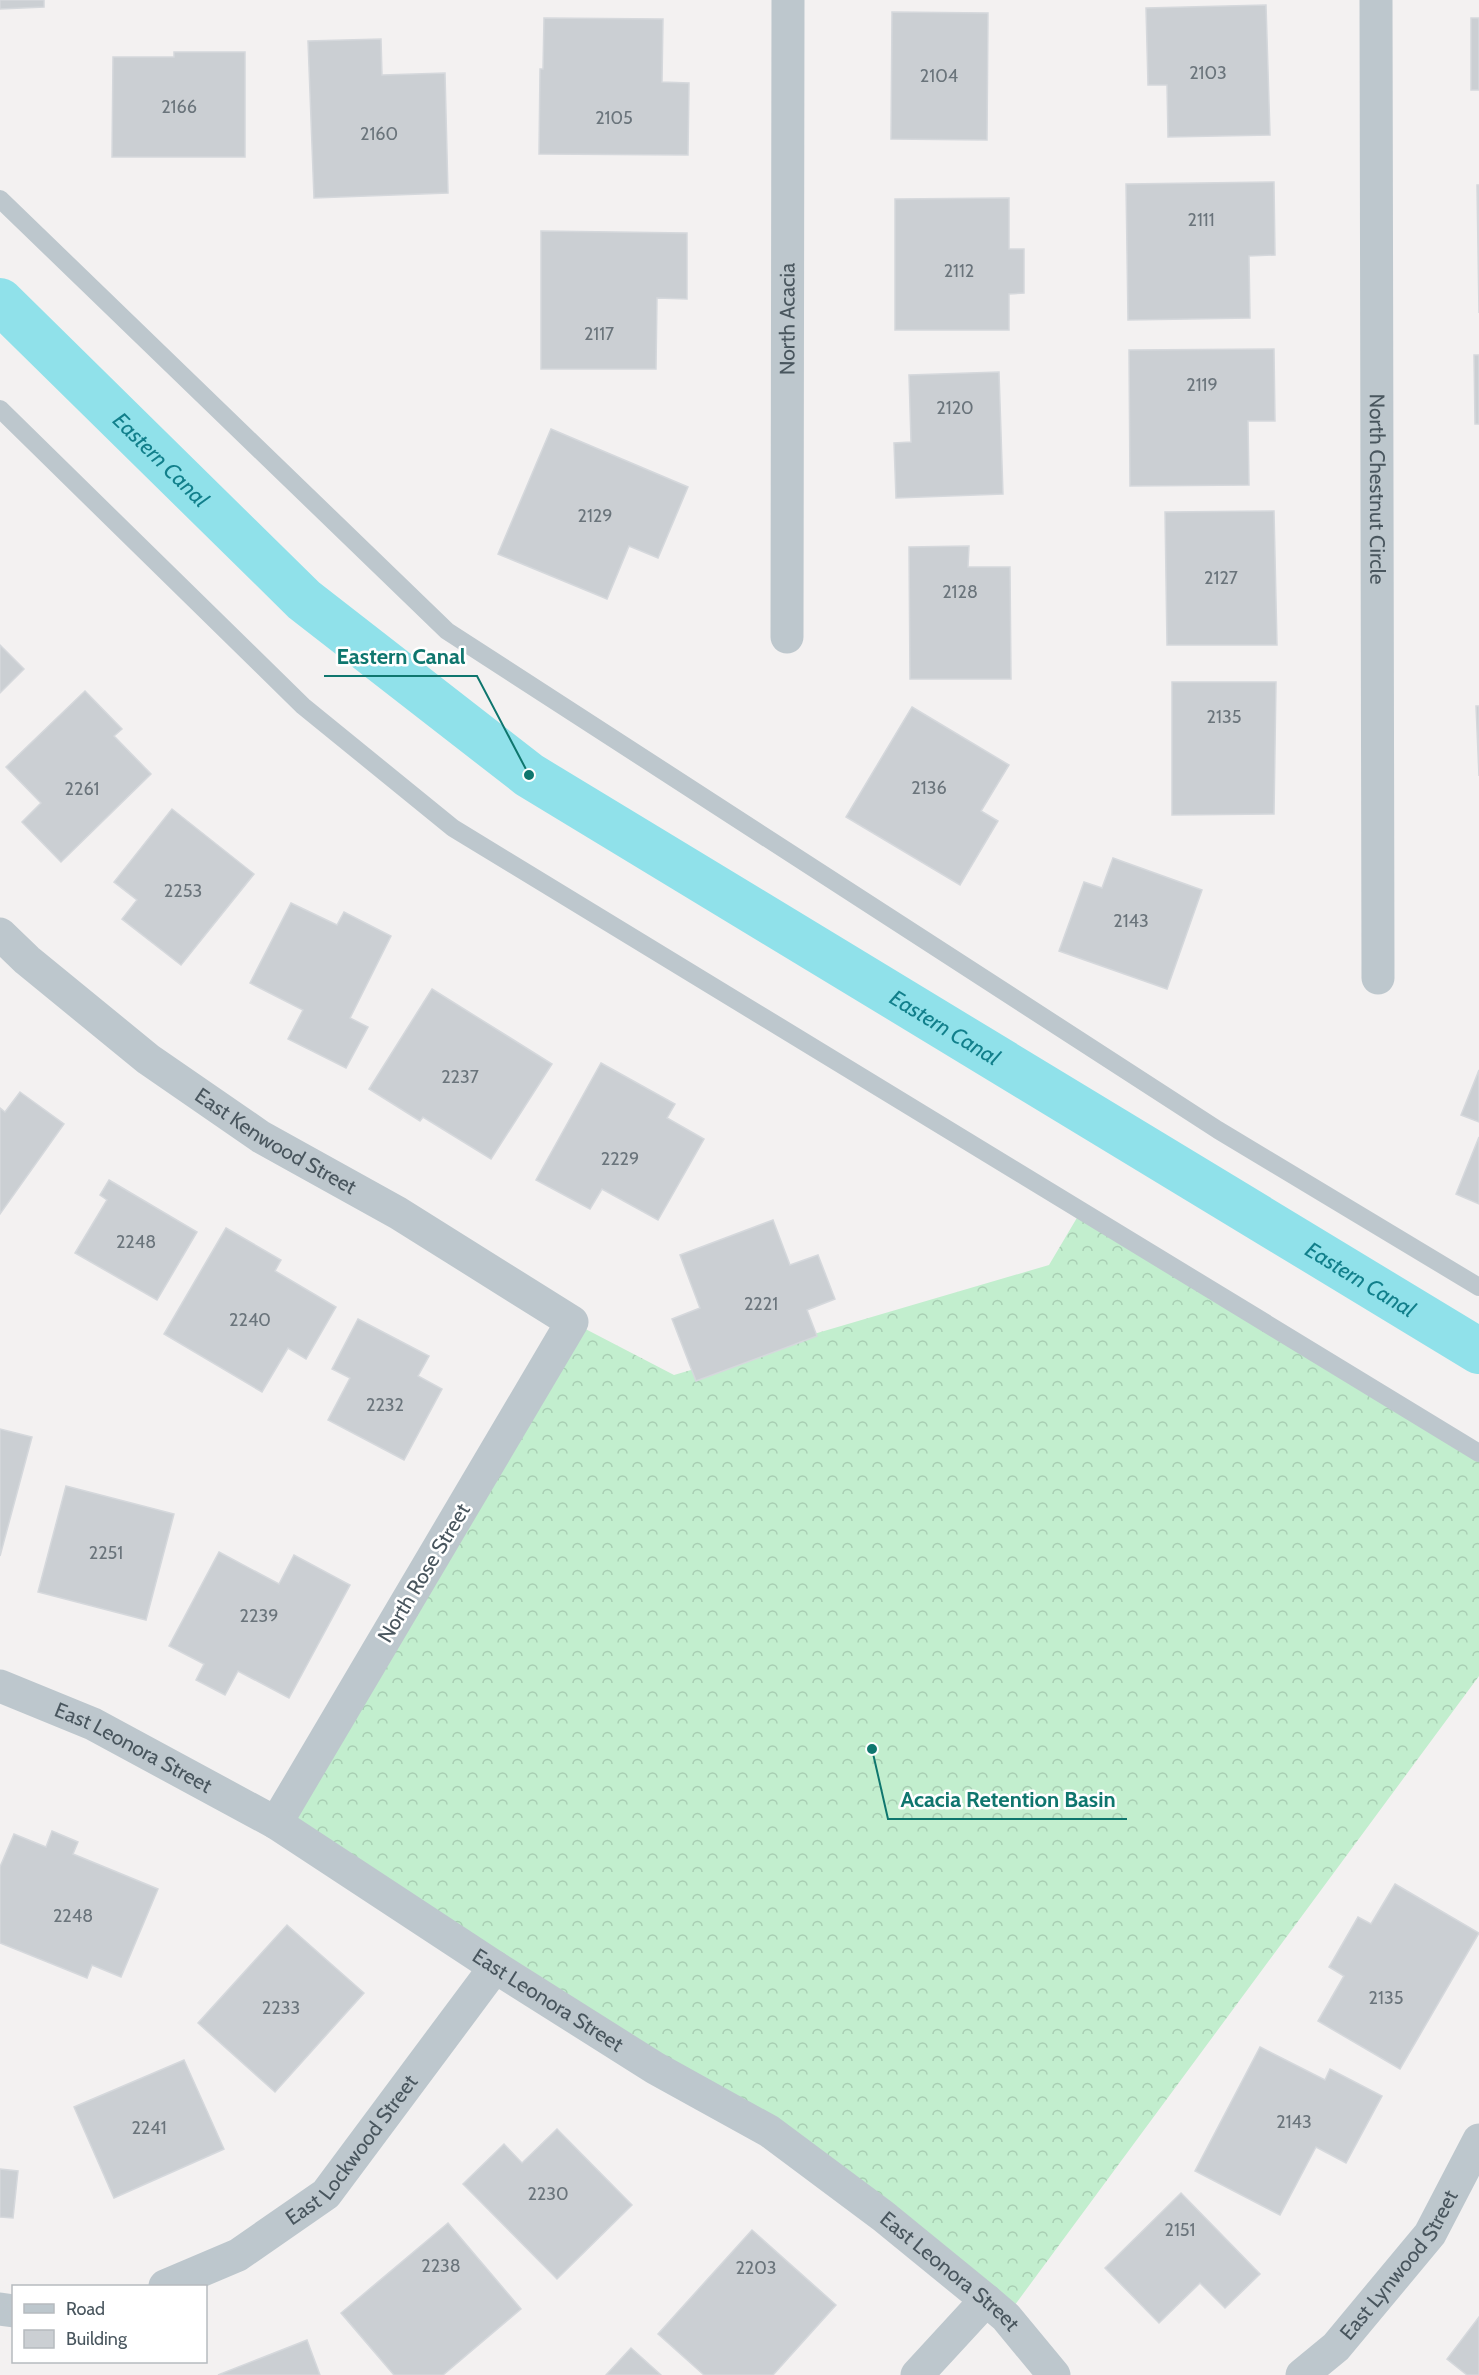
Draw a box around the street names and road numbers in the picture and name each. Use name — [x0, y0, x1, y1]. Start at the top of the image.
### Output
street label: North Acacia — [774, 263, 800, 375]
street label: North Chestnut Circle — [1365, 393, 1390, 585]
street label: East Kenwood Street — [191, 1082, 361, 1199]
street label: North Rose Street — [372, 1499, 475, 1647]
street label: East Leonora Street — [51, 1697, 216, 1798]
street label: East Leonora Street — [468, 1943, 628, 2057]
street label: East Lockwood Street — [281, 2070, 423, 2230]
street label: East Lynwood Street — [1334, 2185, 1463, 2345]
street label: East Leonora Street — [875, 2206, 1025, 2336]

